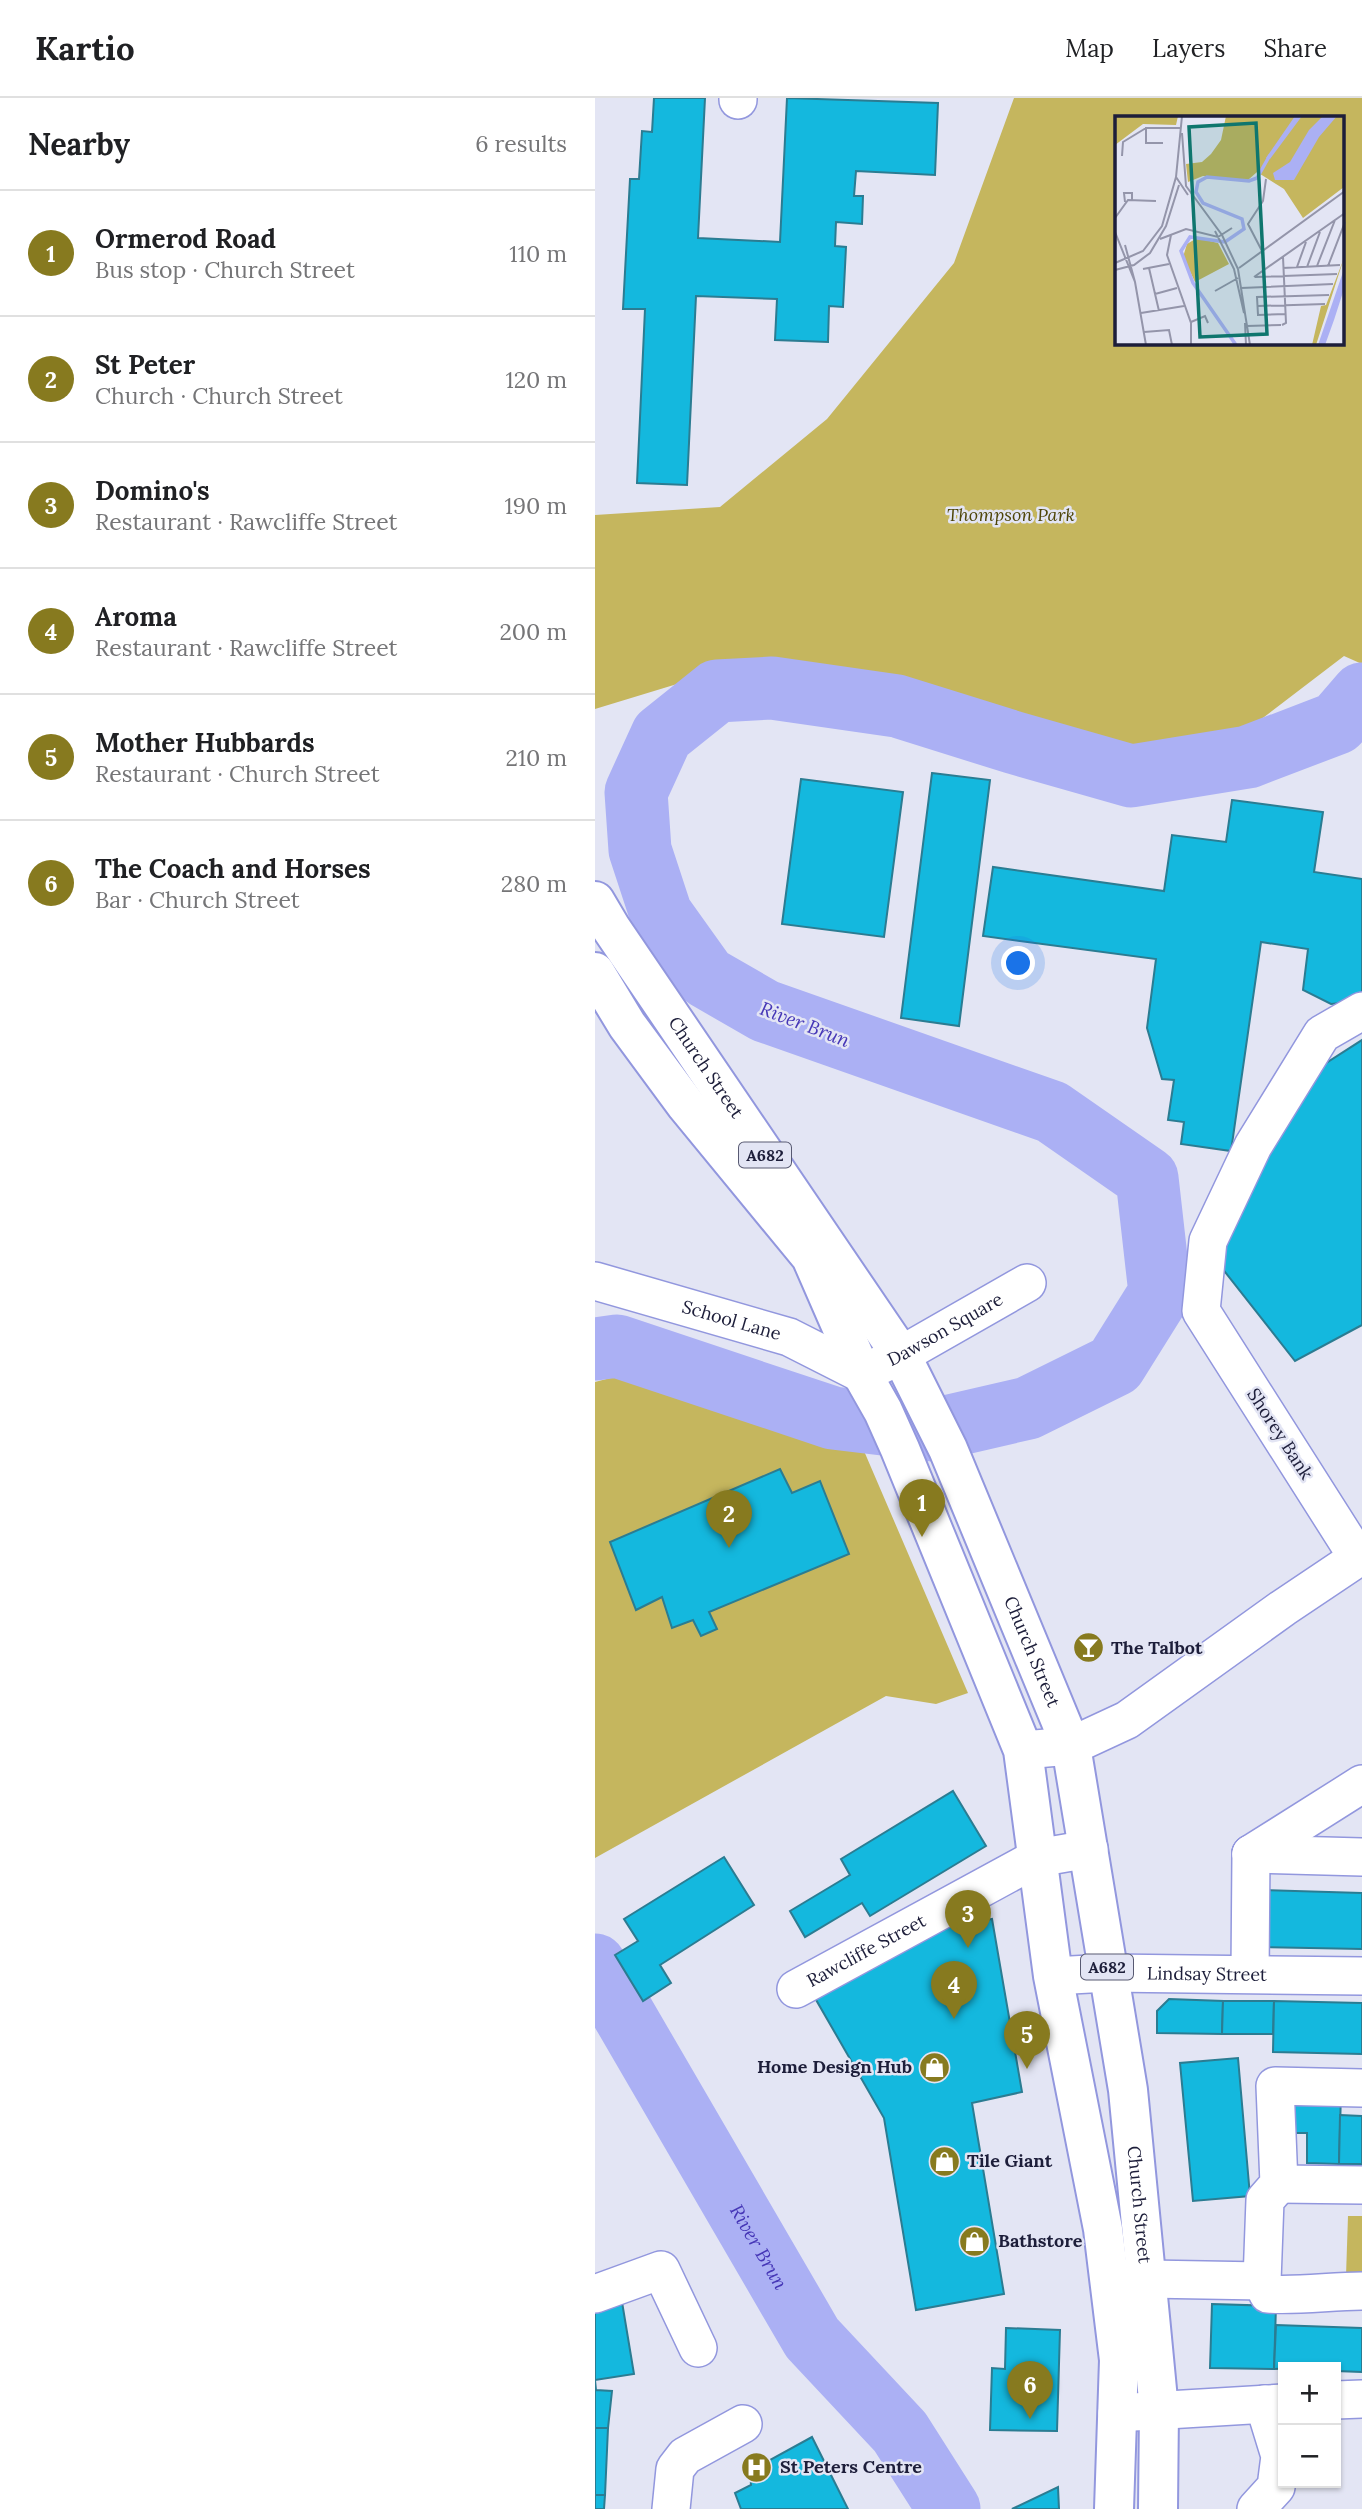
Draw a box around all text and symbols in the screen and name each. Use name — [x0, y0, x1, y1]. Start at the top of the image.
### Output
text: Kartio — [35, 27, 135, 69]
text: Map — [1065, 33, 1114, 64]
text: Layers — [1152, 33, 1225, 64]
text: Share — [1263, 33, 1327, 64]
inset map — [1115, 116, 1345, 345]
text: Nearby — [28, 125, 130, 163]
text: 6 results — [475, 129, 567, 158]
text: Ormerod Road — [95, 222, 276, 255]
text: 1 — [46, 239, 56, 268]
text: 110 m — [509, 239, 567, 268]
text: Bus stop · Church Street — [95, 255, 355, 284]
text: St Peter — [95, 348, 195, 381]
text: 2 — [45, 365, 57, 394]
text: 120 m — [505, 365, 567, 394]
text: Church · Church Street — [95, 381, 343, 410]
text: Domino's — [95, 474, 210, 507]
text: 3 — [45, 491, 57, 520]
text: 190 m — [504, 491, 567, 520]
park label: Thompson Park — [947, 503, 1075, 526]
text: Restaurant · Rawcliffe Street — [95, 507, 397, 536]
text: Aroma — [95, 600, 177, 633]
text: 4 — [45, 617, 57, 646]
text: 200 m — [499, 617, 567, 646]
text: Restaurant · Rawcliffe Street — [95, 633, 397, 662]
text: Mother Hubbards — [95, 726, 315, 759]
text: 5 — [45, 743, 57, 772]
text: 210 m — [505, 743, 567, 772]
text: Restaurant · Church Street — [95, 759, 380, 788]
text: The Coach and Horses — [95, 852, 371, 885]
text: 6 — [44, 869, 58, 898]
text: 280 m — [501, 869, 567, 898]
text: Bar · Church Street — [95, 885, 300, 914]
your location — [1001, 946, 1035, 980]
water label: River Brun — [757, 996, 854, 1052]
street label: Church Street — [663, 1012, 749, 1122]
road number: A682 — [739, 1142, 791, 1168]
street label: Dawson Square — [883, 1287, 1007, 1371]
street label: School Lane — [679, 1295, 784, 1345]
street label: Shorey Bank — [1242, 1384, 1319, 1484]
pin: 1 — [899, 1479, 945, 1537]
pin: 2 — [706, 1490, 752, 1548]
street label: Church Street — [999, 1593, 1066, 1710]
bar icon: The Talbot — [1071, 1631, 1105, 1665]
place label: The Talbot — [1111, 1636, 1203, 1659]
pin: 3 — [945, 1890, 991, 1948]
street label: Rawcliffe Street — [803, 1909, 930, 1992]
road number: A682 — [1081, 1954, 1133, 1980]
pin: 4 — [931, 1961, 977, 2019]
street label: Lindsay Street — [1147, 1961, 1267, 1986]
pin: 5 — [1004, 2011, 1050, 2069]
shop icon: Home Design Hub — [918, 2050, 952, 2084]
place label: Home Design Hub — [757, 2055, 912, 2078]
shop icon: Tile Giant — [927, 2144, 961, 2178]
street label: Church Street — [1122, 2145, 1157, 2264]
place label: Tile Giant — [967, 2149, 1053, 2172]
water label: River Brun — [725, 2200, 793, 2294]
shop icon: Bathstore — [958, 2224, 992, 2258]
place label: Bathstore — [998, 2229, 1083, 2252]
pin: 6 — [1007, 2361, 1053, 2419]
map controls — [1278, 2362, 1341, 2488]
button: + — [1278, 2362, 1341, 2425]
button: − — [1278, 2425, 1341, 2488]
hospital icon: St Peters Centre — [740, 2450, 774, 2484]
place label: St Peters Centre — [780, 2455, 922, 2478]

